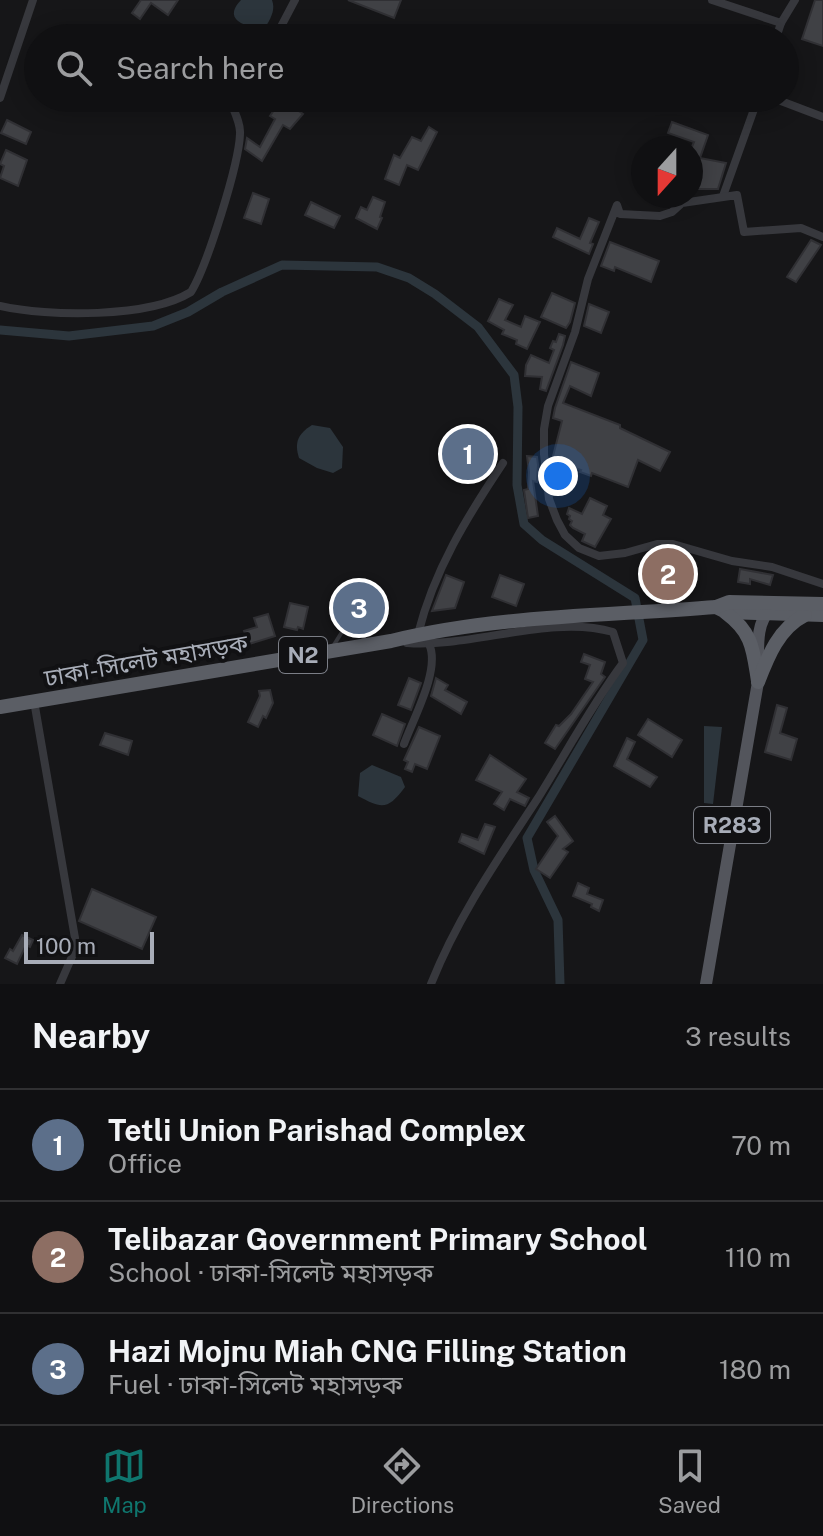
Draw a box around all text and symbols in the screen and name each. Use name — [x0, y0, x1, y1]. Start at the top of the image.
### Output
search box — [24, 24, 799, 112]
icon: search — [52, 46, 96, 90]
text: Search here — [116, 50, 284, 86]
north arrow — [631, 136, 703, 208]
pin: 1 — [442, 424, 494, 484]
your location — [538, 456, 578, 496]
pin: 2 — [642, 544, 694, 604]
pin: 3 — [333, 578, 385, 638]
street label: ঢাকা-সিলেট মহাসড়ক — [41, 628, 251, 692]
road number: N2 — [279, 637, 327, 673]
road number: R283 — [694, 807, 770, 843]
scale bar — [24, 928, 154, 964]
text: 100 m — [36, 933, 96, 959]
text: Nearby — [32, 1016, 150, 1056]
text: 3 results — [685, 1021, 791, 1052]
text: Tetli Union Parishad Complex — [108, 1112, 526, 1148]
text: 1 — [52, 1130, 64, 1161]
text: 70 m — [731, 1130, 791, 1161]
text: Office — [108, 1148, 182, 1179]
text: Telibazar Government Primary School — [108, 1221, 648, 1257]
text: 2 — [50, 1242, 66, 1273]
text: 110 m — [725, 1242, 791, 1273]
text: School · ঢাকা-সিলেট মহাসড়ক — [108, 1257, 433, 1288]
text: Hazi Mojnu Miah CNG Filling Station — [108, 1333, 627, 1369]
text: 3 — [49, 1354, 67, 1385]
text: 180 m — [719, 1354, 791, 1385]
text: Fuel · ঢাকা-সিলেট মহাসড়ক — [108, 1369, 403, 1400]
tab: Map — [102, 1444, 147, 1518]
tab: Directions — [351, 1444, 454, 1518]
tab: Saved — [658, 1444, 721, 1518]

